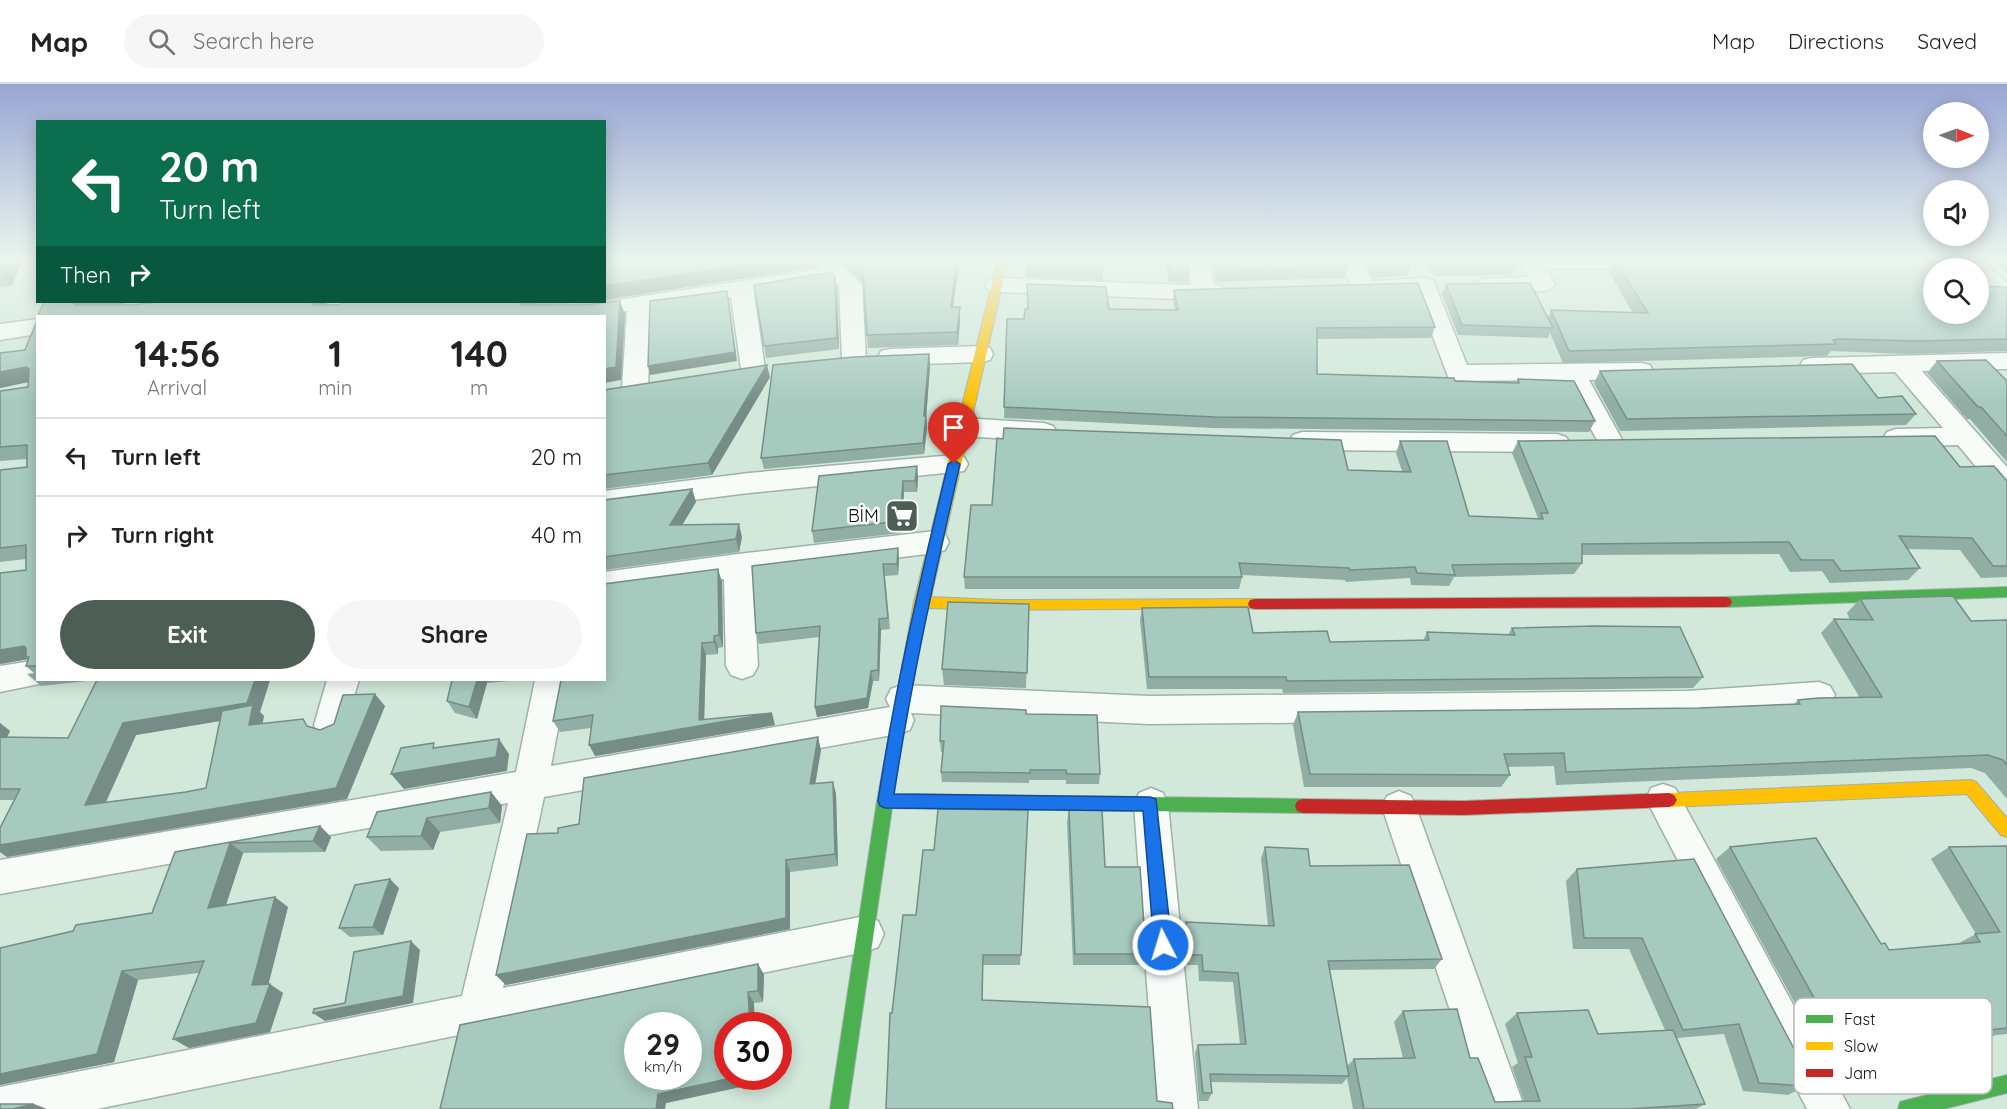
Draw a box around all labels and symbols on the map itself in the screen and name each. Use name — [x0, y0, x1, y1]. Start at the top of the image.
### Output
north arrow — [1923, 102, 1989, 168]
pin — [928, 402, 979, 464]
supermarket icon: BİM — [884, 498, 920, 534]
place label: BİM — [848, 504, 879, 527]
position arrow — [1131, 913, 1195, 977]
legend — [1794, 998, 1992, 1094]
text: Fast — [1844, 1009, 1875, 1029]
speed limit sign: 30 — [714, 1012, 792, 1090]
text: Slow — [1844, 1036, 1878, 1056]
text: Jam — [1844, 1063, 1877, 1083]

